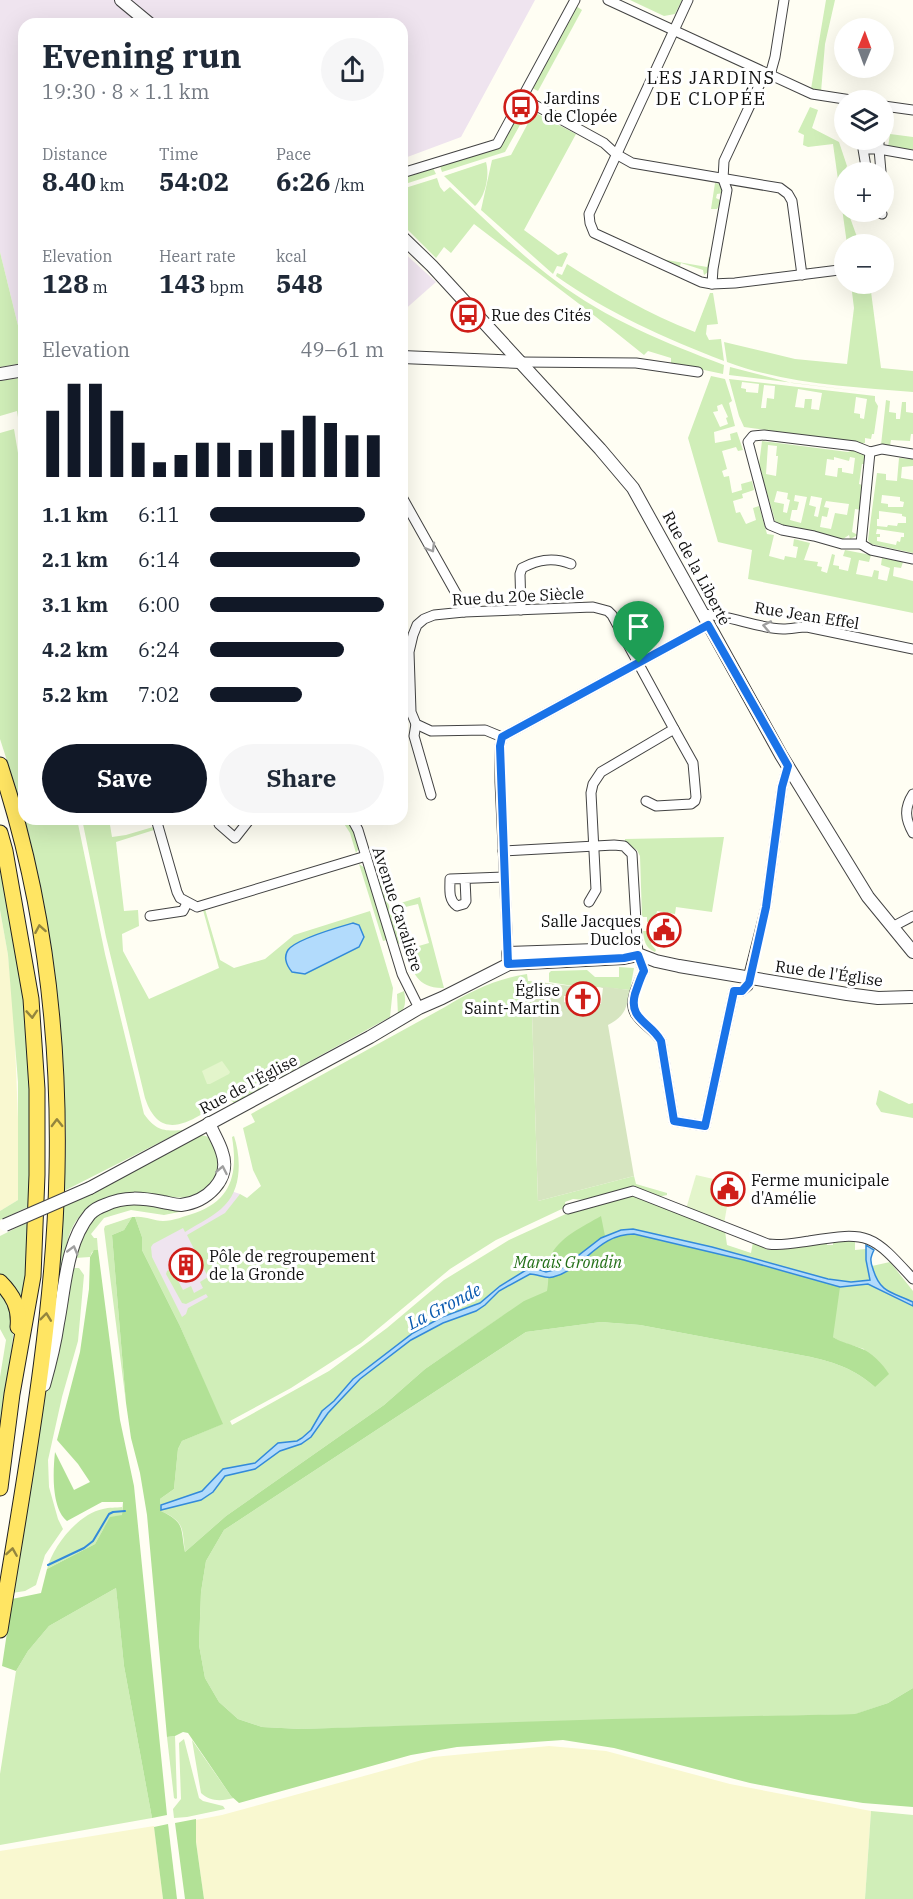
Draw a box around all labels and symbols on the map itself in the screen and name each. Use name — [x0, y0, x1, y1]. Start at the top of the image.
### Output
north arrow — [834, 18, 894, 78]
district label: LES JARDINS DE CLOPÉE — [646, 66, 776, 110]
place label: Jardins de Clopée — [544, 88, 617, 126]
bus stop icon: Jardins de Clopée — [503, 89, 539, 125]
bus stop icon: Rue des Cités — [450, 297, 486, 333]
place label: Rue des Cités — [491, 305, 591, 325]
street label: Rue de la Liberté — [658, 507, 736, 629]
one-way arrow — [423, 542, 435, 553]
street label: Rue du 20e Siècle — [451, 583, 585, 609]
street label: Rue Jean Effel — [753, 597, 861, 633]
pin — [613, 601, 664, 663]
one-way arrow — [763, 620, 773, 633]
street label: Avenue Cavalière — [368, 844, 428, 974]
place label: Salle Jacques Duclos — [541, 911, 641, 949]
public building icon: Salle Jacques Duclos — [646, 912, 682, 948]
one-way arrow — [34, 924, 47, 934]
street label: Rue de l'Église — [774, 955, 884, 990]
place label: Église Saint-Martin — [464, 979, 560, 1018]
church icon: Église Saint-Martin — [565, 981, 601, 1017]
one-way arrow — [26, 1010, 39, 1019]
street label: Rue de l'Église — [195, 1049, 301, 1118]
one-way arrow — [50, 1118, 63, 1127]
one-way arrow — [215, 1165, 228, 1175]
place label: Ferme municipale d'Amélie — [751, 1170, 889, 1208]
public building icon: Ferme municipale d'Amélie — [710, 1171, 746, 1207]
one-way arrow — [65, 1245, 78, 1255]
place label: Pôle de regroupement de la Gronde — [209, 1246, 376, 1284]
building icon: Pôle de regroupement de la Gronde — [168, 1247, 204, 1283]
park label: Marais Grondin — [513, 1252, 622, 1272]
water label: La Gronde — [402, 1278, 485, 1335]
one-way arrow — [39, 1313, 51, 1322]
one-way arrow — [6, 1547, 18, 1557]

